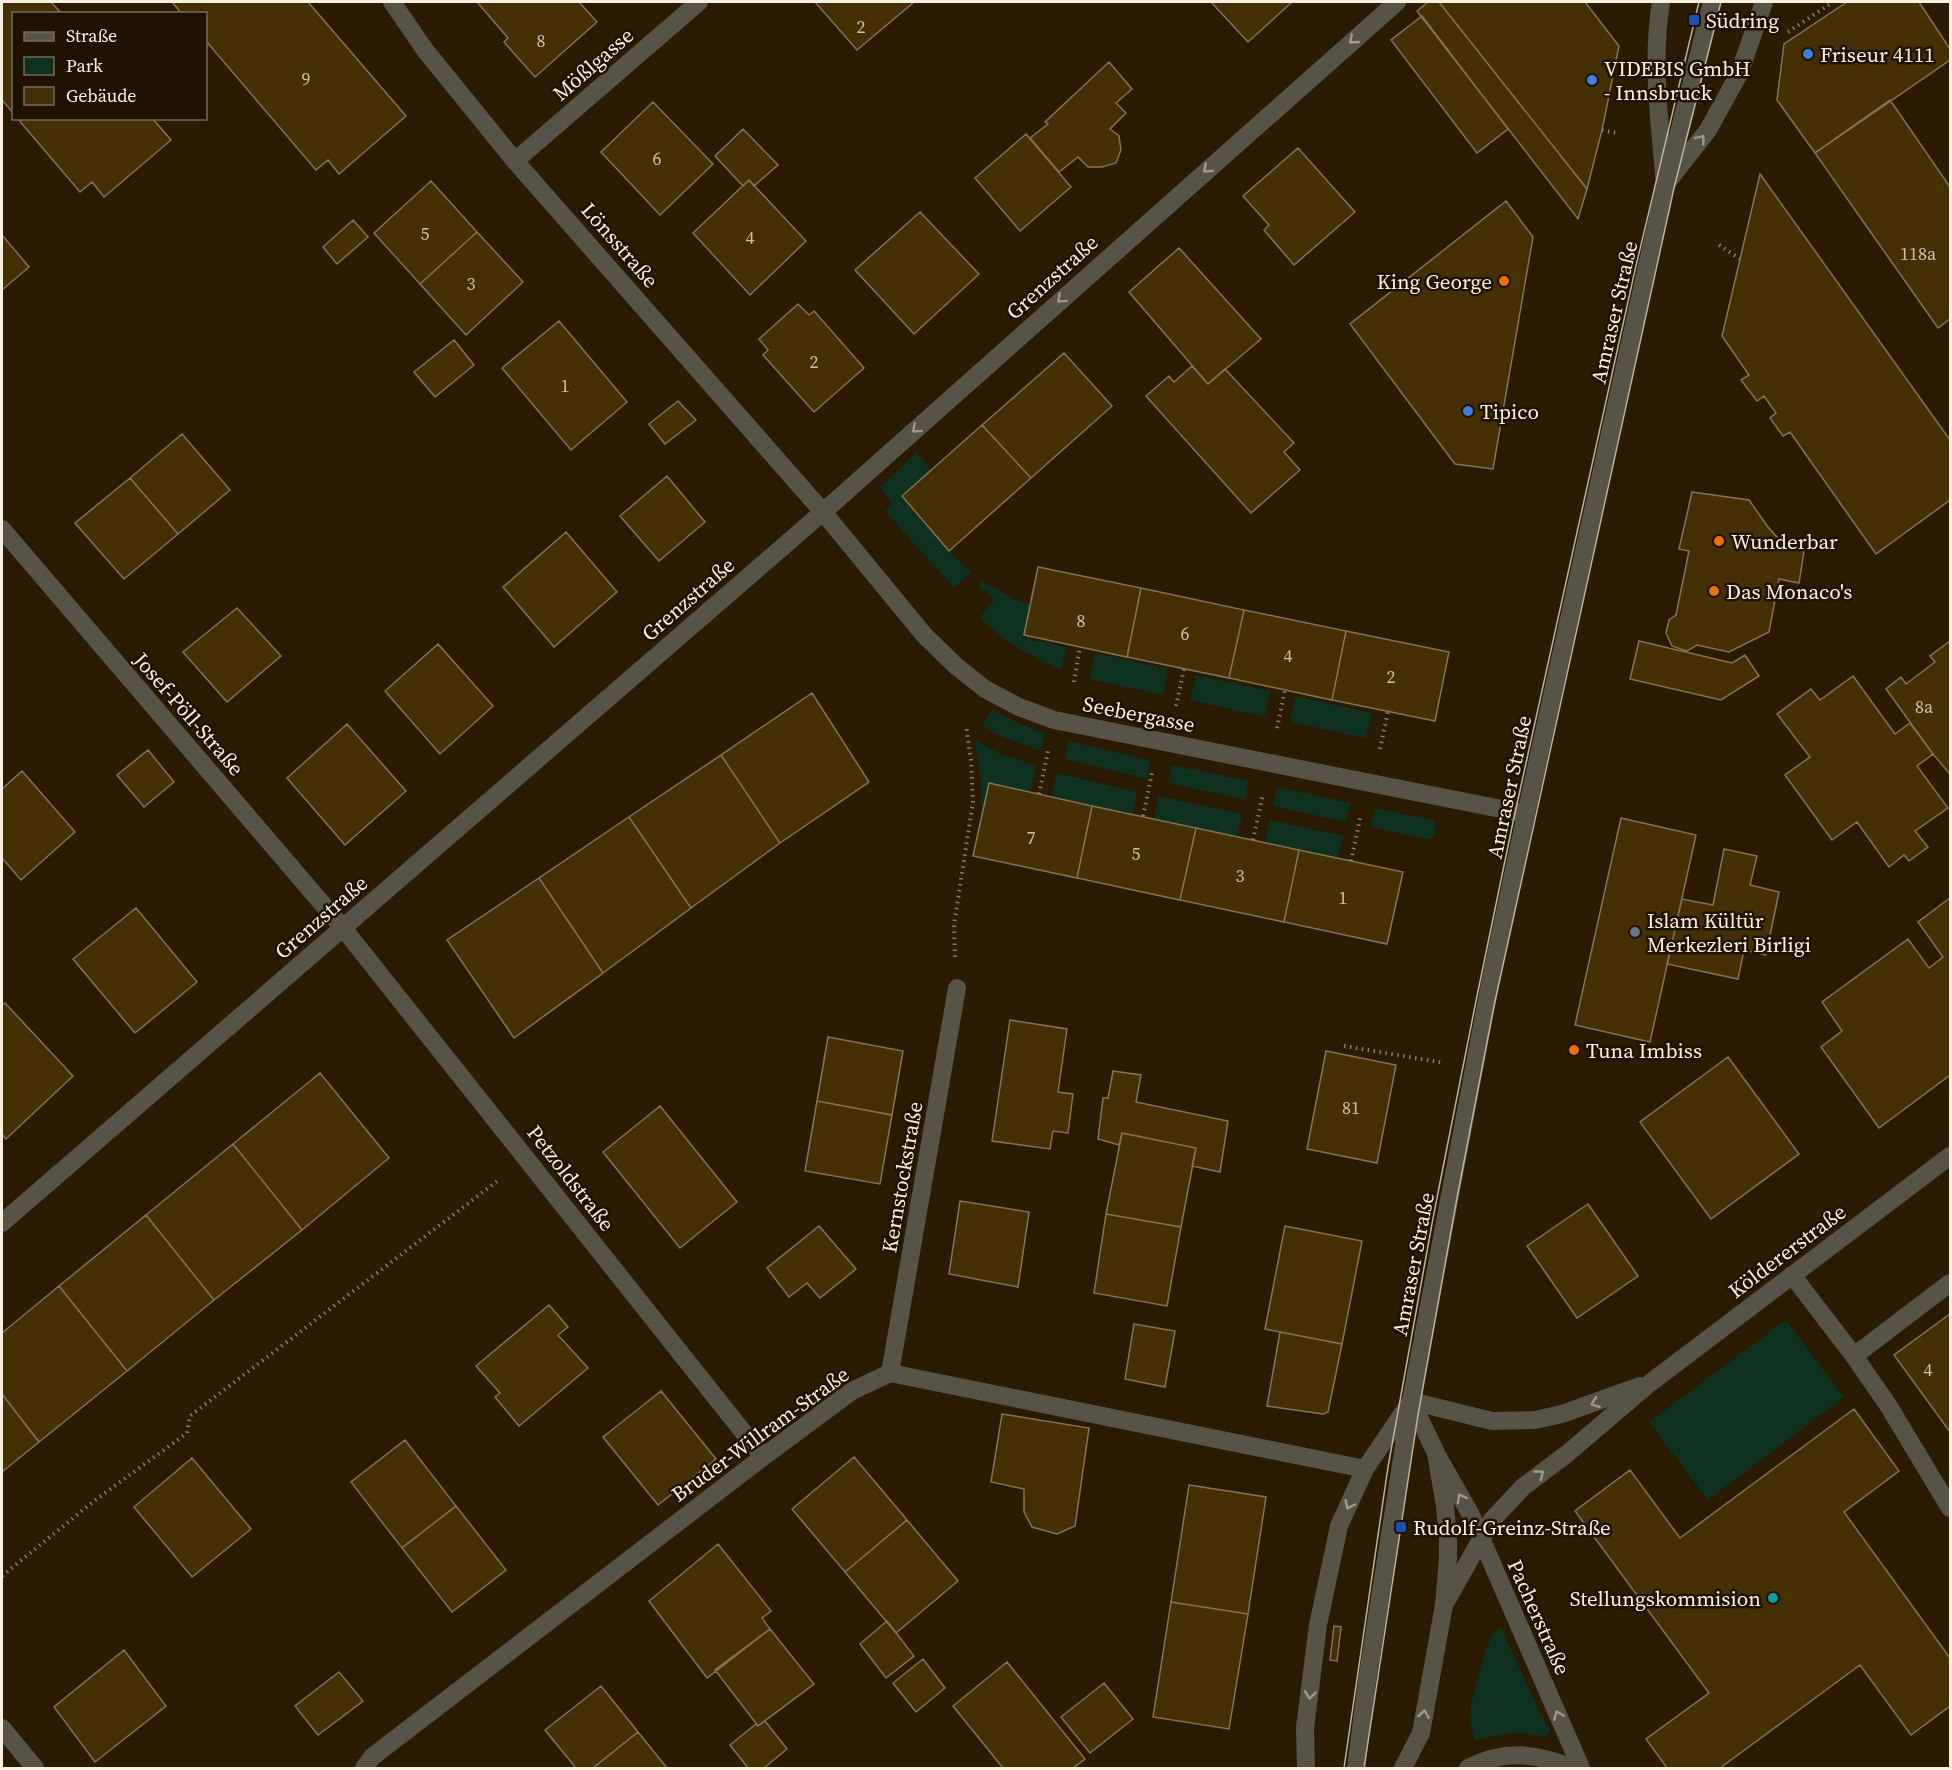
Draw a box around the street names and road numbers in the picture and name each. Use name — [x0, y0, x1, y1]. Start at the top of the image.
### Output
street label: Mößlgasse — [546, 21, 640, 107]
street label: Lönsstraße — [575, 196, 665, 294]
street label: Grenzstraße — [1000, 228, 1104, 326]
street label: Amraser Straße — [1583, 238, 1645, 386]
street label: Grenzstraße — [635, 551, 741, 647]
street label: Josef-Pöll-Straße — [127, 645, 251, 782]
street label: Seebergasse — [1081, 689, 1197, 739]
street label: Amraser Straße — [1480, 713, 1538, 861]
street label: Grenzstraße — [268, 869, 374, 965]
street label: Kernstockstraße — [874, 1099, 930, 1255]
street label: Petzoldstraße — [520, 1119, 622, 1237]
street label: Amraser Straße — [1385, 1190, 1441, 1338]
street label: Köldererstraße — [1722, 1197, 1852, 1305]
street label: Bruder-Willram-Straße — [665, 1360, 855, 1508]
street label: Pacherstraße — [1501, 1555, 1577, 1679]

